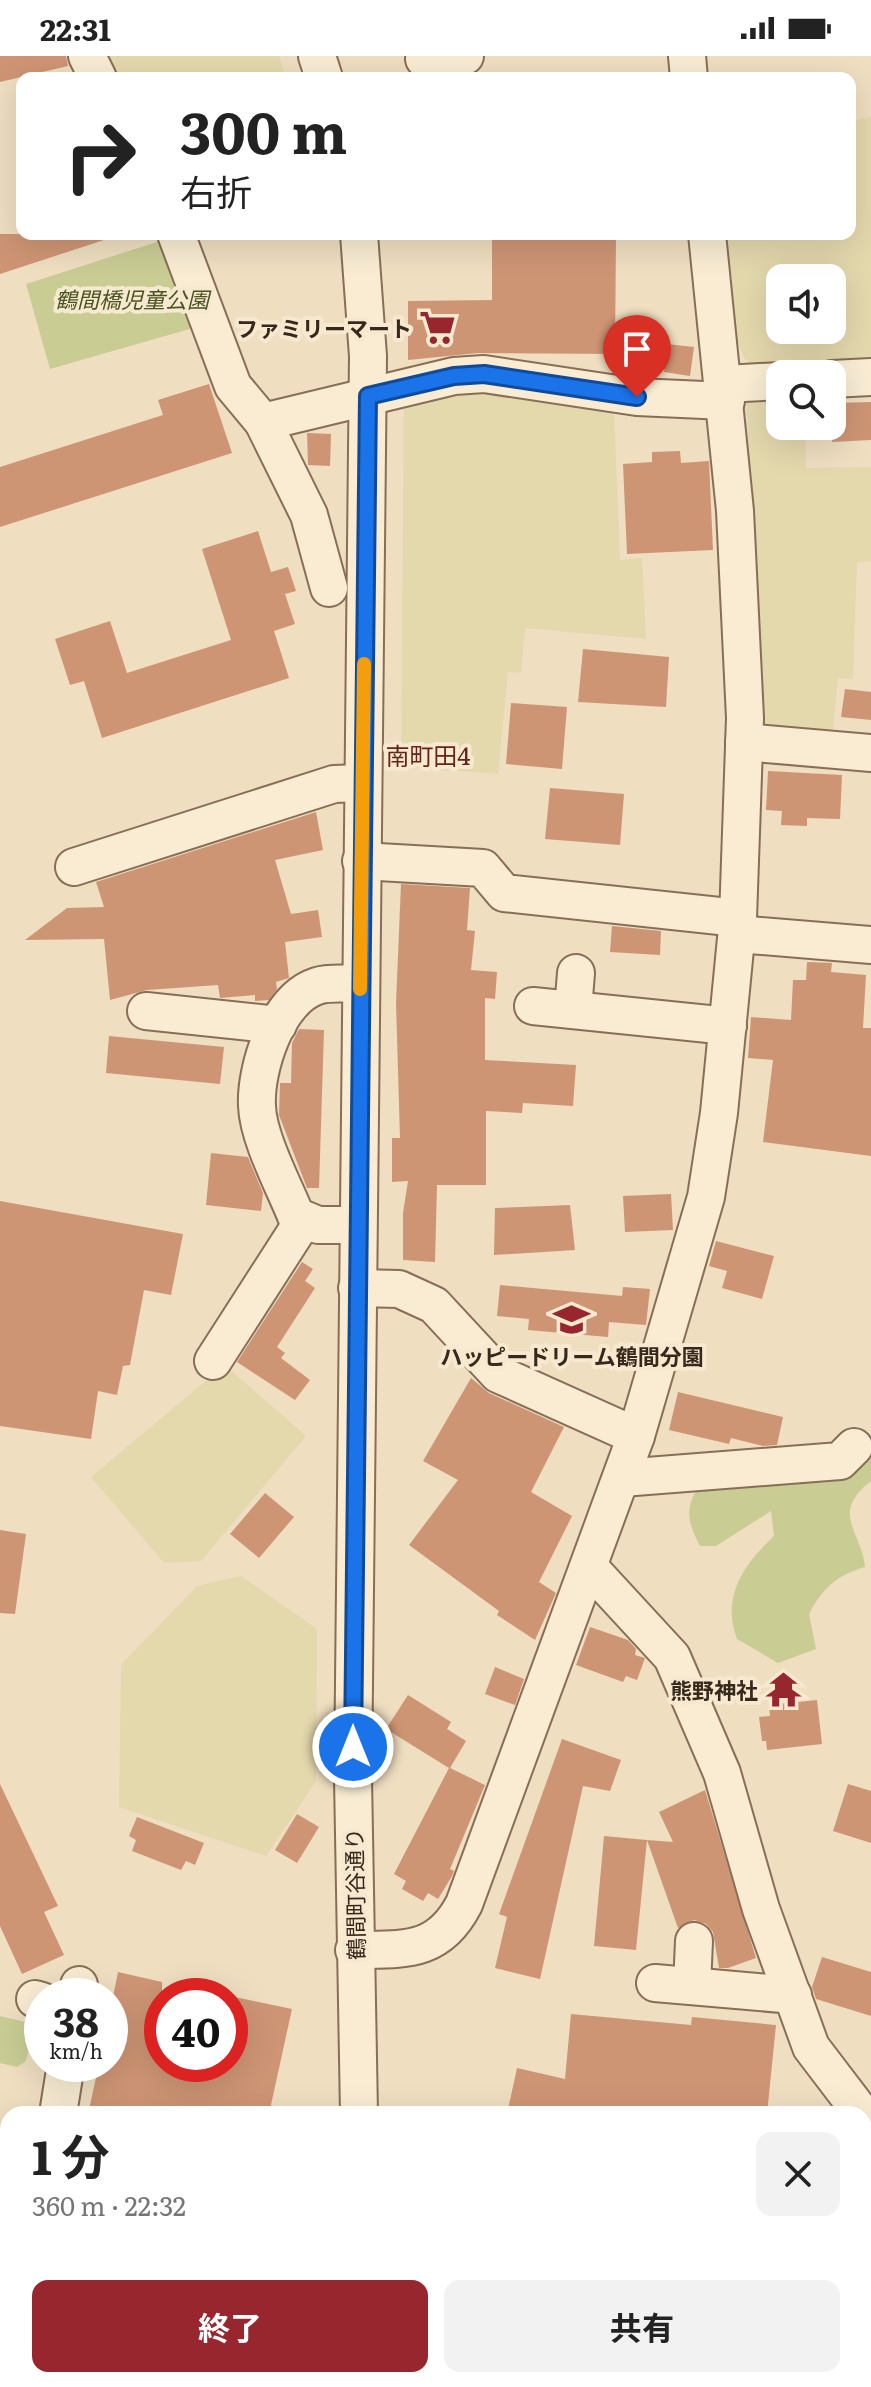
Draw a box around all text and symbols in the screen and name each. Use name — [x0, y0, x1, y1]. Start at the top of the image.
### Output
text: 22:31 — [40, 6, 111, 50]
text: 300 m — [180, 88, 347, 171]
icon: right — [48, 104, 152, 208]
text: 右折 — [180, 164, 252, 217]
map controls — [766, 264, 846, 440]
button: sound — [766, 264, 846, 344]
park label: 鶴間橋児童公園 — [55, 282, 212, 315]
supermarket icon: ファミリーマート — [419, 308, 457, 346]
place label: ファミリーマート — [236, 311, 412, 344]
pin — [603, 315, 671, 397]
icon: arrive — [615, 327, 659, 371]
button: search — [766, 360, 846, 440]
district label: 南町田4 — [385, 737, 471, 772]
school or university icon: ハッピードリーム鶴間分園 — [553, 1300, 591, 1338]
place label: ハッピードリーム鶴間分園 — [440, 1339, 704, 1372]
temple icon: 熊野神社 — [765, 1670, 803, 1708]
place label: 熊野神社 — [670, 1673, 758, 1706]
position arrow — [311, 1705, 395, 1789]
street label: 鶴間町谷通り — [336, 1828, 372, 1960]
speed limit sign: 40 — [144, 1978, 248, 2082]
text: 38 — [53, 1990, 99, 2049]
text: km/h — [49, 2035, 103, 2065]
text: 1 分 — [32, 2119, 109, 2190]
button: close — [756, 2132, 840, 2216]
text: 360 m · 22:32 — [32, 2185, 186, 2224]
button: 終了 — [32, 2280, 428, 2372]
button: 共有 — [444, 2280, 840, 2372]

